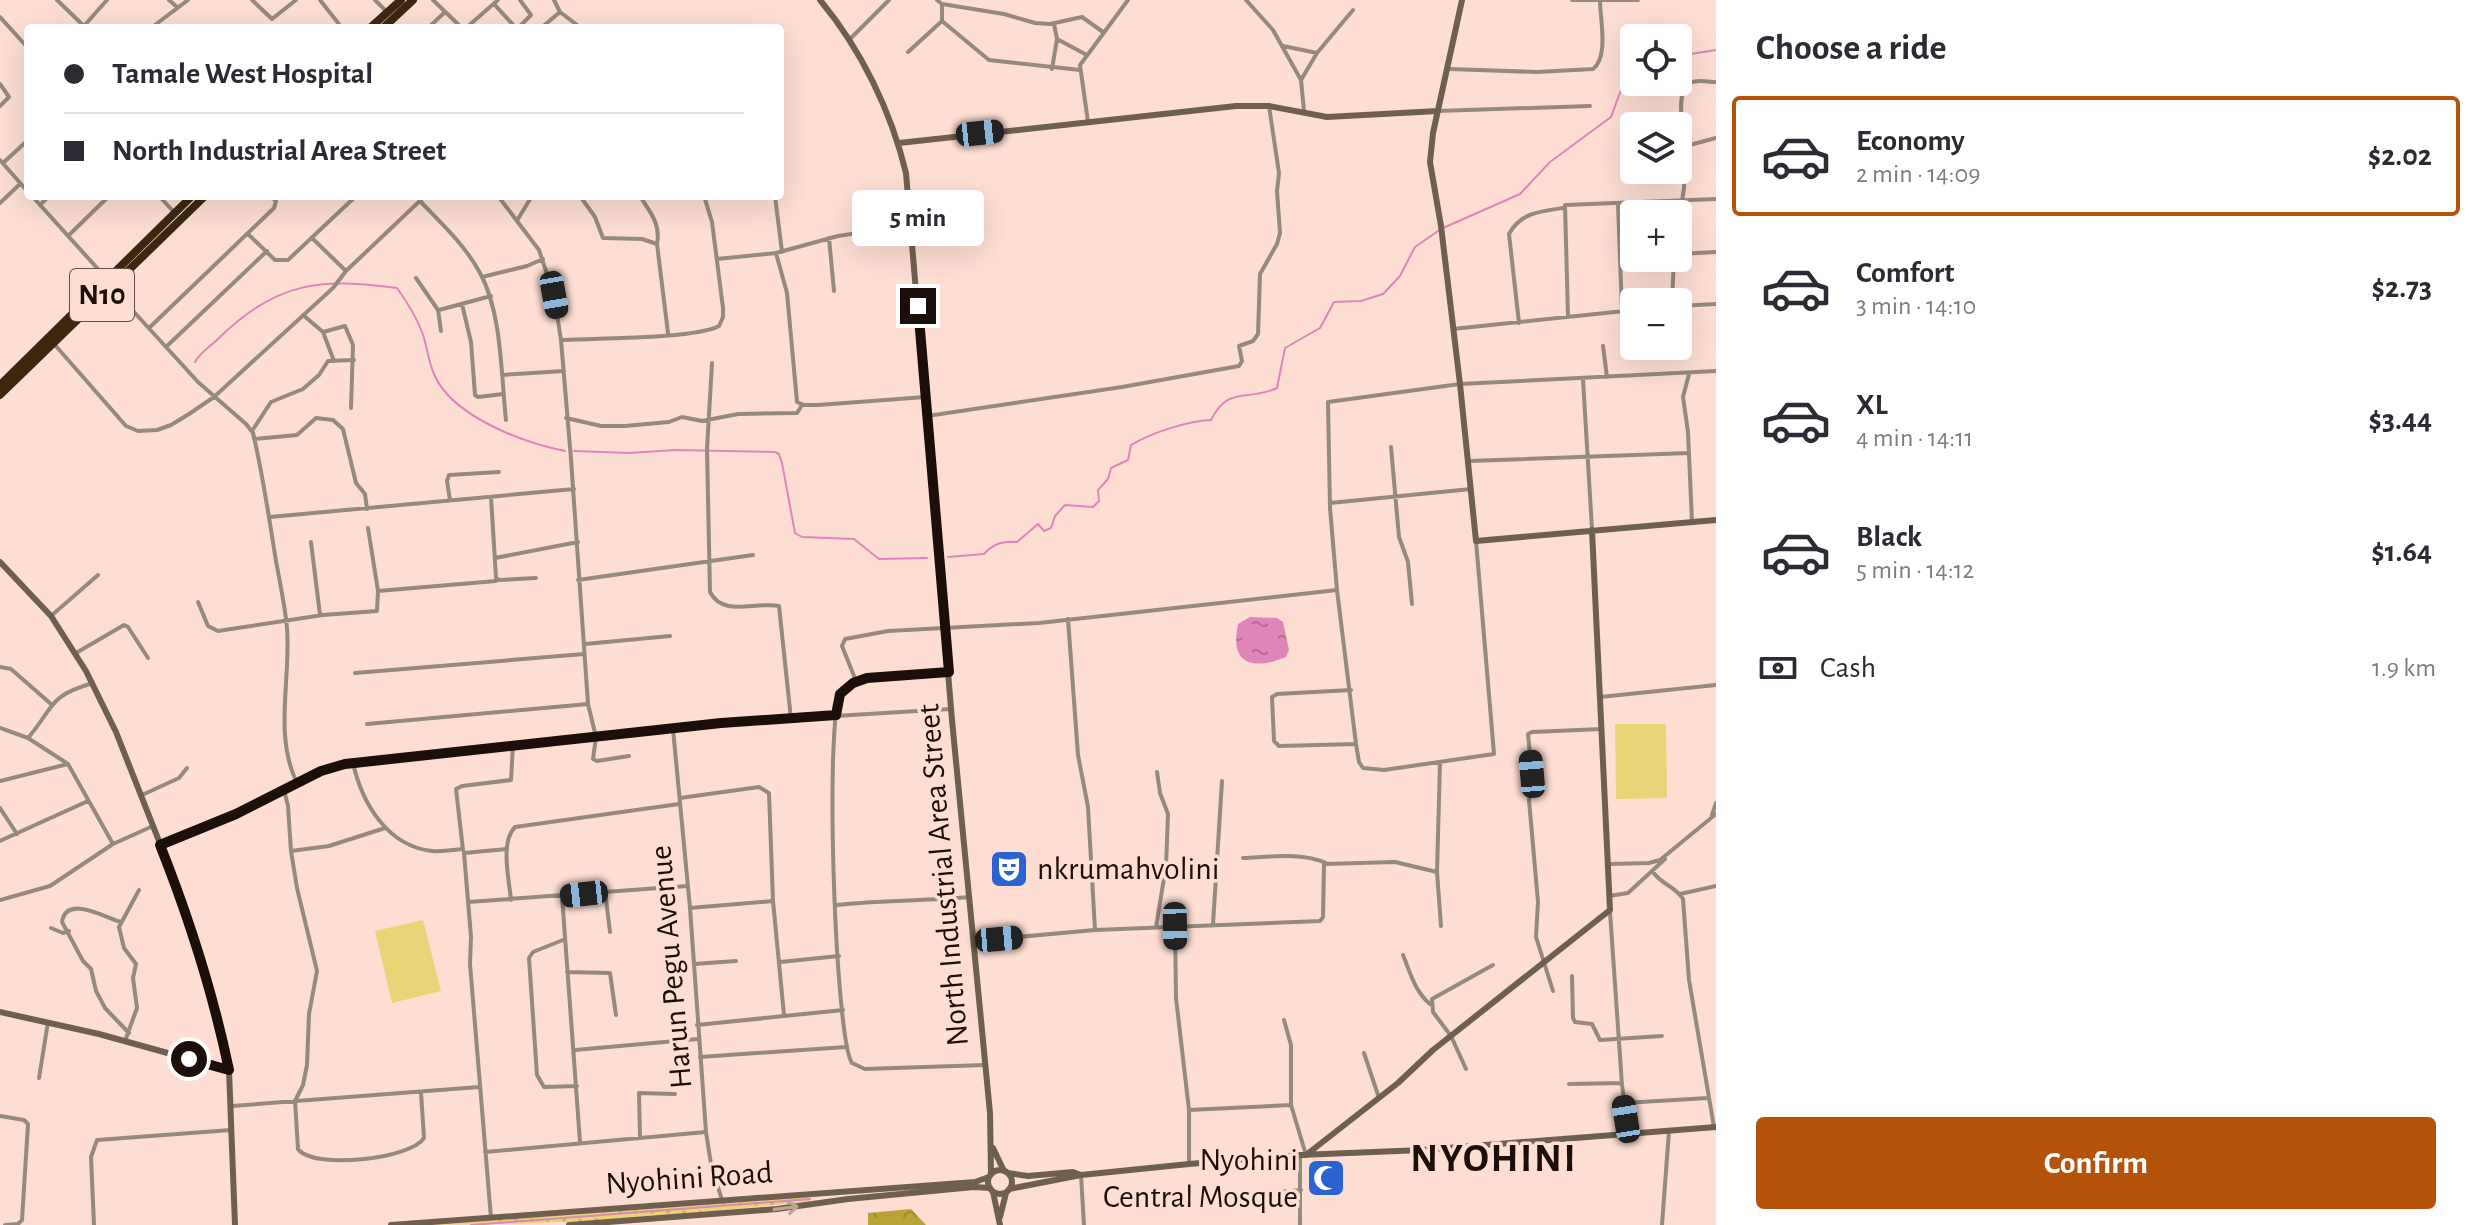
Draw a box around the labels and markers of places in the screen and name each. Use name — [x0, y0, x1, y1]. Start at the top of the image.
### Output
theatre icon: nkrumahvolini — [988, 848, 1030, 890]
place label: nkrumahvolini — [1037, 853, 1220, 885]
place label: Nyohini Central Mosque — [1103, 1144, 1298, 1213]
mosque icon: Nyohini Central Mosque — [1305, 1157, 1347, 1199]

